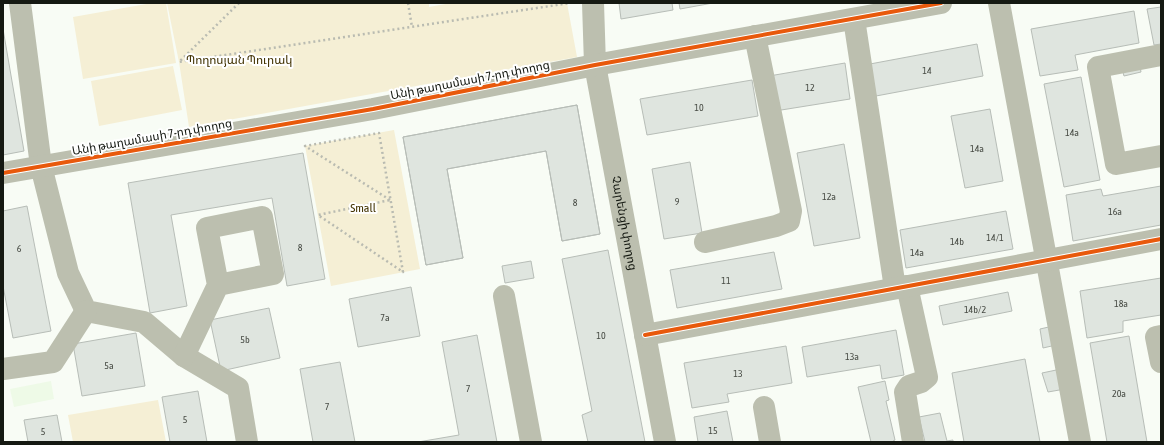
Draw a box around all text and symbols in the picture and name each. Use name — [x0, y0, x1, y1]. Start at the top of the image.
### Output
park label: Պողոսյան Պուրակ — [186, 53, 292, 67]
street label: Անի թաղամասի 7-րդ փողոց — [389, 58, 551, 102]
house number: 14 — [922, 65, 932, 76]
house number: 12 — [805, 82, 815, 93]
house number: 10 — [694, 102, 704, 113]
street label: Անի թաղամասի 7-րդ փողոց — [71, 116, 233, 158]
house number: 14a — [1065, 127, 1079, 138]
house number: 14a — [970, 143, 984, 154]
street label: Չարենցի փողոց — [609, 175, 640, 272]
house number: 12a — [822, 191, 836, 202]
house number: 9 — [675, 196, 680, 207]
house number: 8 — [573, 197, 578, 208]
park label: Small — [350, 201, 377, 215]
house number: 16a — [1108, 206, 1122, 217]
house number: 14/1 — [986, 232, 1004, 243]
house number: 14b — [950, 236, 964, 247]
house number: 8 — [298, 242, 303, 253]
house number: 6 — [17, 243, 22, 254]
house number: 14a — [910, 247, 924, 258]
house number: 11 — [721, 275, 731, 286]
house number: 18a — [1114, 298, 1128, 309]
house number: 14b/2 — [964, 304, 986, 315]
house number: 7a — [380, 312, 390, 323]
house number: 10 — [596, 330, 606, 341]
house number: 5b — [240, 334, 250, 345]
house number: 13a — [845, 351, 859, 362]
house number: 5a — [104, 360, 114, 371]
house number: 13 — [733, 368, 743, 379]
house number: 7 — [466, 383, 471, 394]
house number: 20a — [1112, 388, 1126, 399]
house number: 7 — [325, 401, 330, 412]
house number: 5 — [183, 414, 188, 425]
house number: 15 — [708, 425, 718, 436]
house number: 5 — [41, 426, 46, 437]

